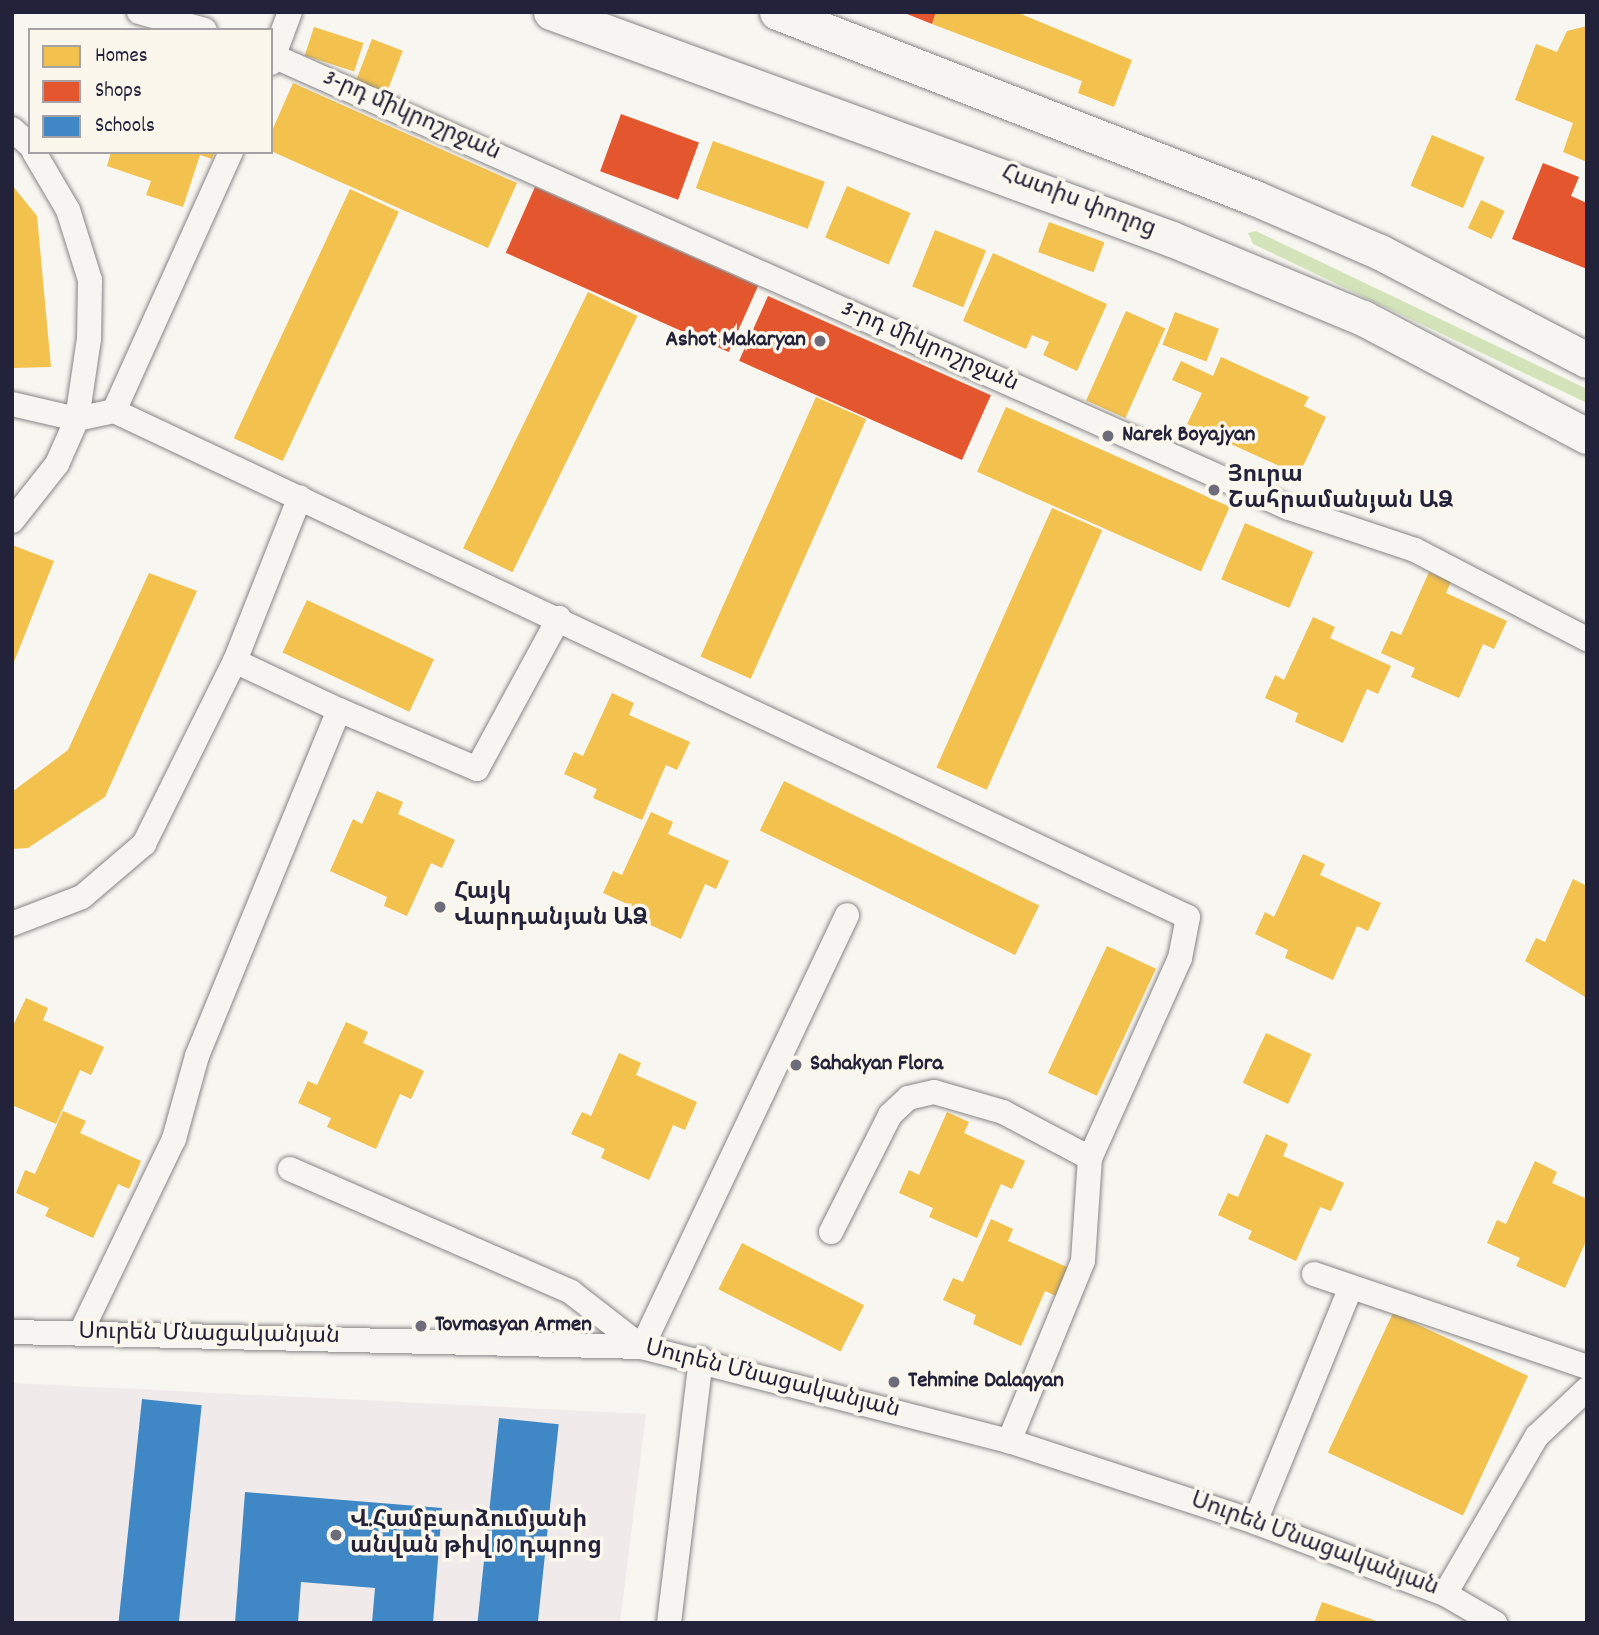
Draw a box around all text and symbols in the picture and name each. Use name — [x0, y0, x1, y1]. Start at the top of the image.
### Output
legend — [28, 28, 273, 154]
text: Homes — [95, 42, 148, 72]
street label: 3-րդ միկրոշրջան — [318, 66, 504, 168]
text: Shops — [95, 77, 142, 107]
text: Schools — [95, 112, 155, 142]
street label: Հատիս փողոց — [997, 161, 1159, 245]
street label: 3-րդ միկրոշրջան — [836, 297, 1022, 399]
place label: Ashot Makaryan — [665, 327, 806, 355]
marker: Ashot Makaryan — [812, 333, 828, 349]
place label: Narek Boyajyan — [1122, 422, 1255, 450]
marker: Narek Boyajyan — [1100, 428, 1116, 444]
place label: Յուրա Շահրամանյան ԱՁ — [1228, 463, 1453, 517]
marker: Յուրա Շահրամանյան ԱՁ — [1206, 482, 1222, 498]
place label: Հայկ Վարդանյան ԱՁ — [454, 880, 648, 934]
marker: Հայկ Վարդանյան ԱՁ — [432, 899, 448, 915]
place label: Sahakyan Flora — [810, 1051, 943, 1079]
marker: Sahakyan Flora — [788, 1057, 804, 1073]
place label: Tovmasyan Armen — [435, 1312, 592, 1340]
marker: Tovmasyan Armen — [413, 1318, 429, 1334]
street label: Սուրեն Մնացականյան — [78, 1320, 340, 1352]
street label: Սուրեն Մնացականյան — [642, 1336, 902, 1426]
place label: Tehmine Dalaqyan — [908, 1368, 1064, 1396]
marker: Tehmine Dalaqyan — [886, 1374, 902, 1390]
street label: Սուրեն Մնացականյան — [1186, 1488, 1442, 1604]
place label: Վ.Համբարձումյանի անվան թիվ 10 դպրոց — [350, 1508, 602, 1562]
marker: Վ.Համբարձումյանի անվան թիվ 10 դպրոց — [328, 1527, 344, 1543]

